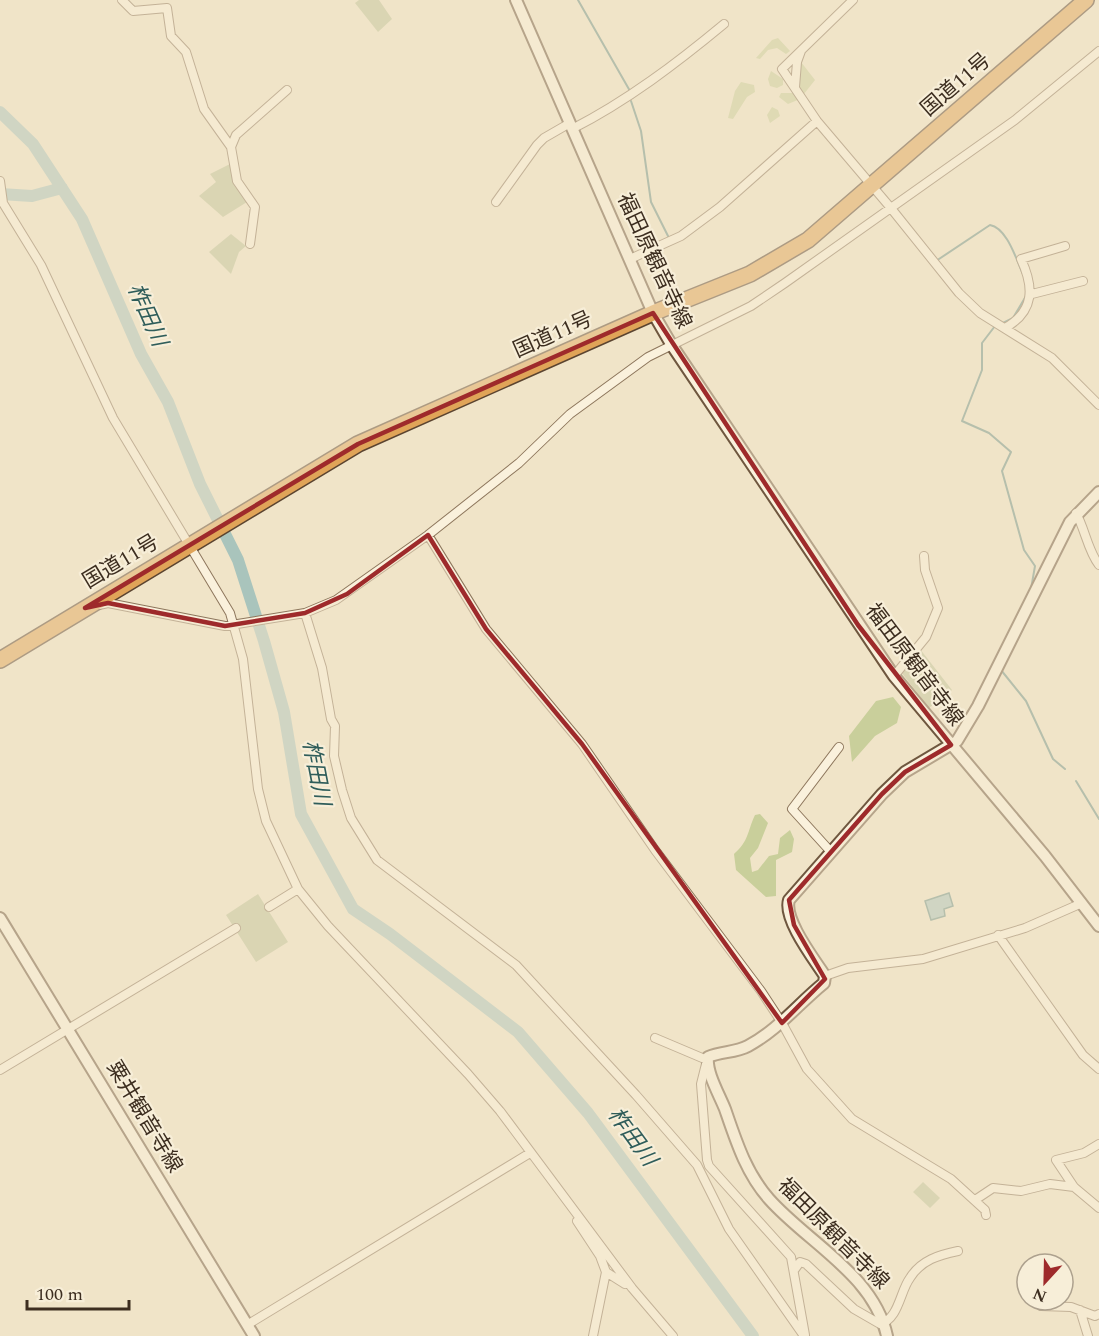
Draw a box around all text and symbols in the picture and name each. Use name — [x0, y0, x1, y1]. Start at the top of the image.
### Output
street label: 国道11号 — [914, 45, 998, 125]
street label: 福田原観音寺線 — [608, 188, 700, 334]
water label: 柞田川 — [119, 278, 176, 354]
street label: 国道11号 — [508, 303, 598, 367]
street label: 国道11号 — [77, 527, 165, 597]
street label: 福田原観音寺線 — [857, 597, 971, 733]
water label: 柞田川 — [294, 737, 339, 810]
street label: 粟井観音寺線 — [98, 1055, 190, 1179]
water label: 柞田川 — [599, 1101, 666, 1175]
street label: 福田原観音寺線 — [770, 1171, 896, 1297]
north arrow — [1015, 1252, 1075, 1312]
scale bar — [27, 1273, 129, 1311]
text: 100 m — [36, 1281, 83, 1308]
text: N — [1029, 1281, 1050, 1309]

